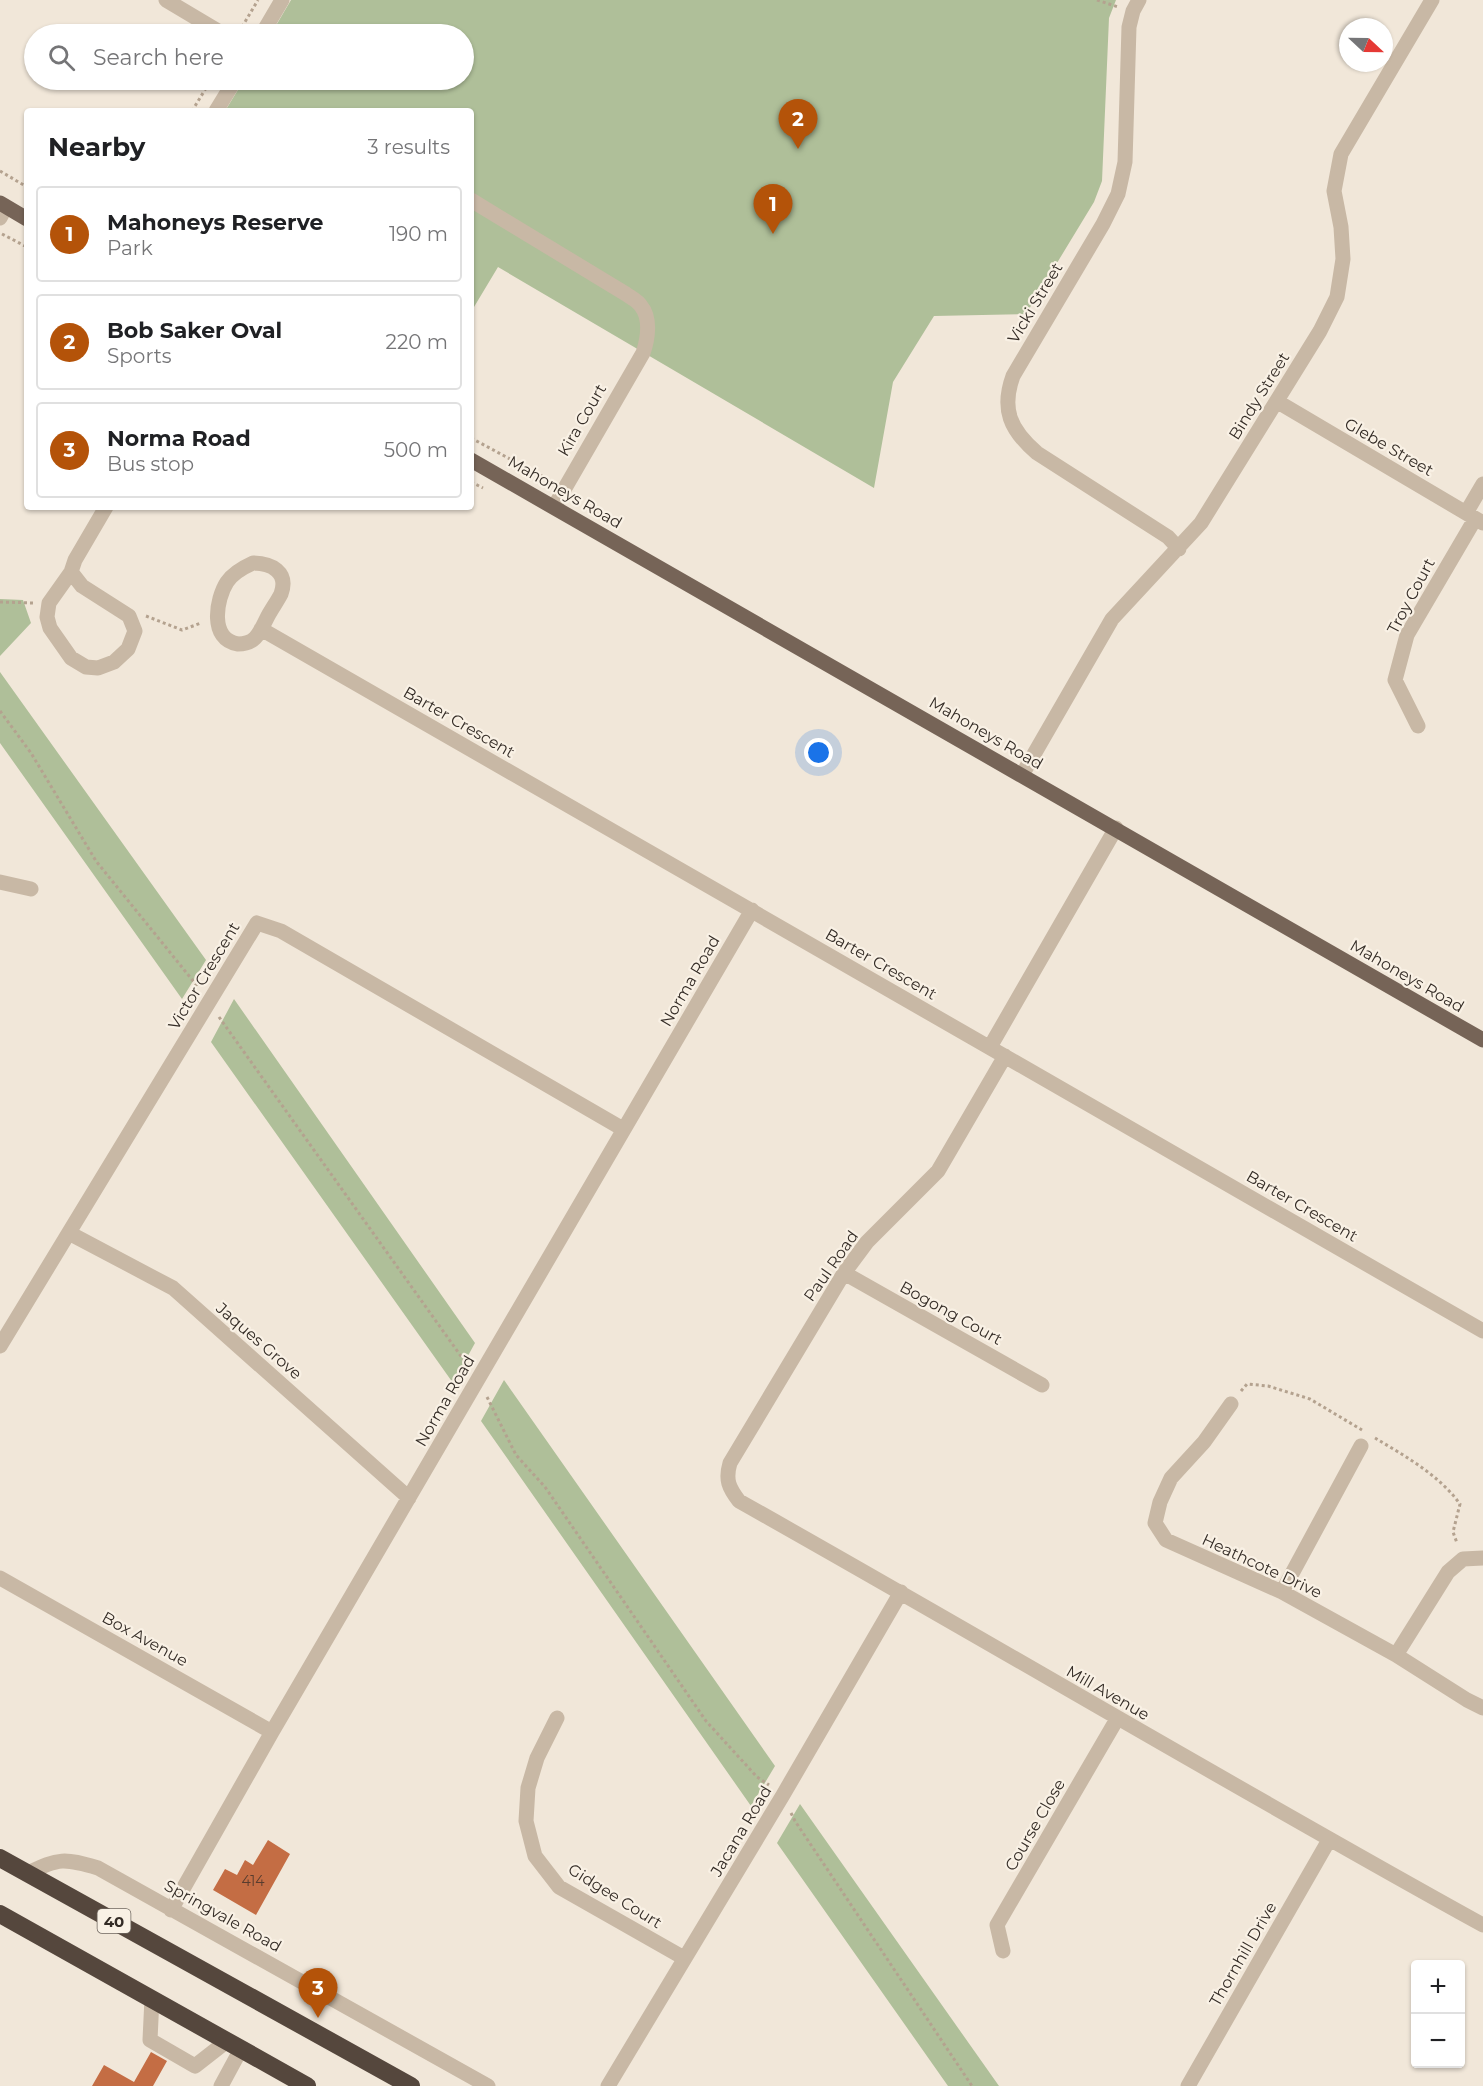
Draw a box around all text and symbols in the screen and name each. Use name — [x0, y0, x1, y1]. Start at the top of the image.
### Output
north arrow — [1339, 18, 1393, 72]
search box — [24, 24, 474, 90]
icon: search — [45, 41, 78, 74]
text: Search here — [93, 44, 224, 71]
pin: 2 — [778, 100, 818, 149]
text: Nearby — [48, 131, 145, 163]
text: 3 results — [367, 135, 450, 159]
pin: 1 — [754, 184, 792, 234]
text: Mahoneys Reserve — [107, 209, 323, 236]
text: 1 — [66, 222, 73, 246]
text: 190 m — [389, 222, 448, 246]
text: Park — [107, 236, 153, 260]
street label: Vicki Street — [1004, 259, 1067, 347]
text: Bob Saker Oval — [107, 317, 282, 344]
text: 2 — [64, 330, 75, 354]
text: 220 m — [386, 330, 448, 354]
text: Sports — [107, 344, 172, 368]
street label: Bindy Street — [1225, 348, 1294, 443]
street label: Kira Court — [554, 380, 610, 459]
street label: Glebe Street — [1341, 414, 1437, 480]
text: Norma Road — [107, 425, 251, 452]
text: 3 — [64, 438, 75, 462]
text: 500 m — [384, 438, 448, 462]
text: Bus stop — [107, 452, 194, 476]
street label: Mahoneys Road — [505, 452, 625, 532]
street label: Troy Court — [1383, 555, 1439, 637]
street label: Barter Crescent — [400, 682, 519, 762]
street label: Mahoneys Road — [926, 693, 1046, 773]
your location — [804, 738, 833, 767]
street label: Victor Crescent — [164, 918, 244, 1033]
street label: Barter Crescent — [822, 924, 941, 1004]
street label: Norma Road — [656, 932, 724, 1030]
street label: Mahoneys Road — [1347, 936, 1467, 1016]
street label: Barter Crescent — [1243, 1166, 1362, 1246]
street label: Paul Road — [800, 1227, 862, 1305]
street label: Bogong Court — [897, 1277, 1006, 1349]
street label: Jaques Grove — [212, 1298, 306, 1383]
street label: Norma Road — [411, 1352, 479, 1450]
street label: Heathcote Drive — [1199, 1530, 1325, 1602]
street label: Box Avenue — [99, 1608, 191, 1670]
street label: Mill Avenue — [1063, 1662, 1153, 1724]
street label: Course Close — [1001, 1776, 1069, 1874]
street label: Jacana Road — [706, 1782, 775, 1881]
street label: Gidgee Court — [565, 1860, 666, 1933]
house number: 414 — [241, 1872, 265, 1890]
street label: Springvale Road — [161, 1876, 285, 1956]
street label: Thornhill Drive — [1206, 1899, 1280, 2009]
road number: 40 — [98, 1909, 130, 1933]
map controls — [1411, 1960, 1465, 2068]
button: + — [1411, 1960, 1465, 2014]
pin: 3 — [298, 1968, 338, 2018]
button: − — [1411, 2014, 1465, 2068]

